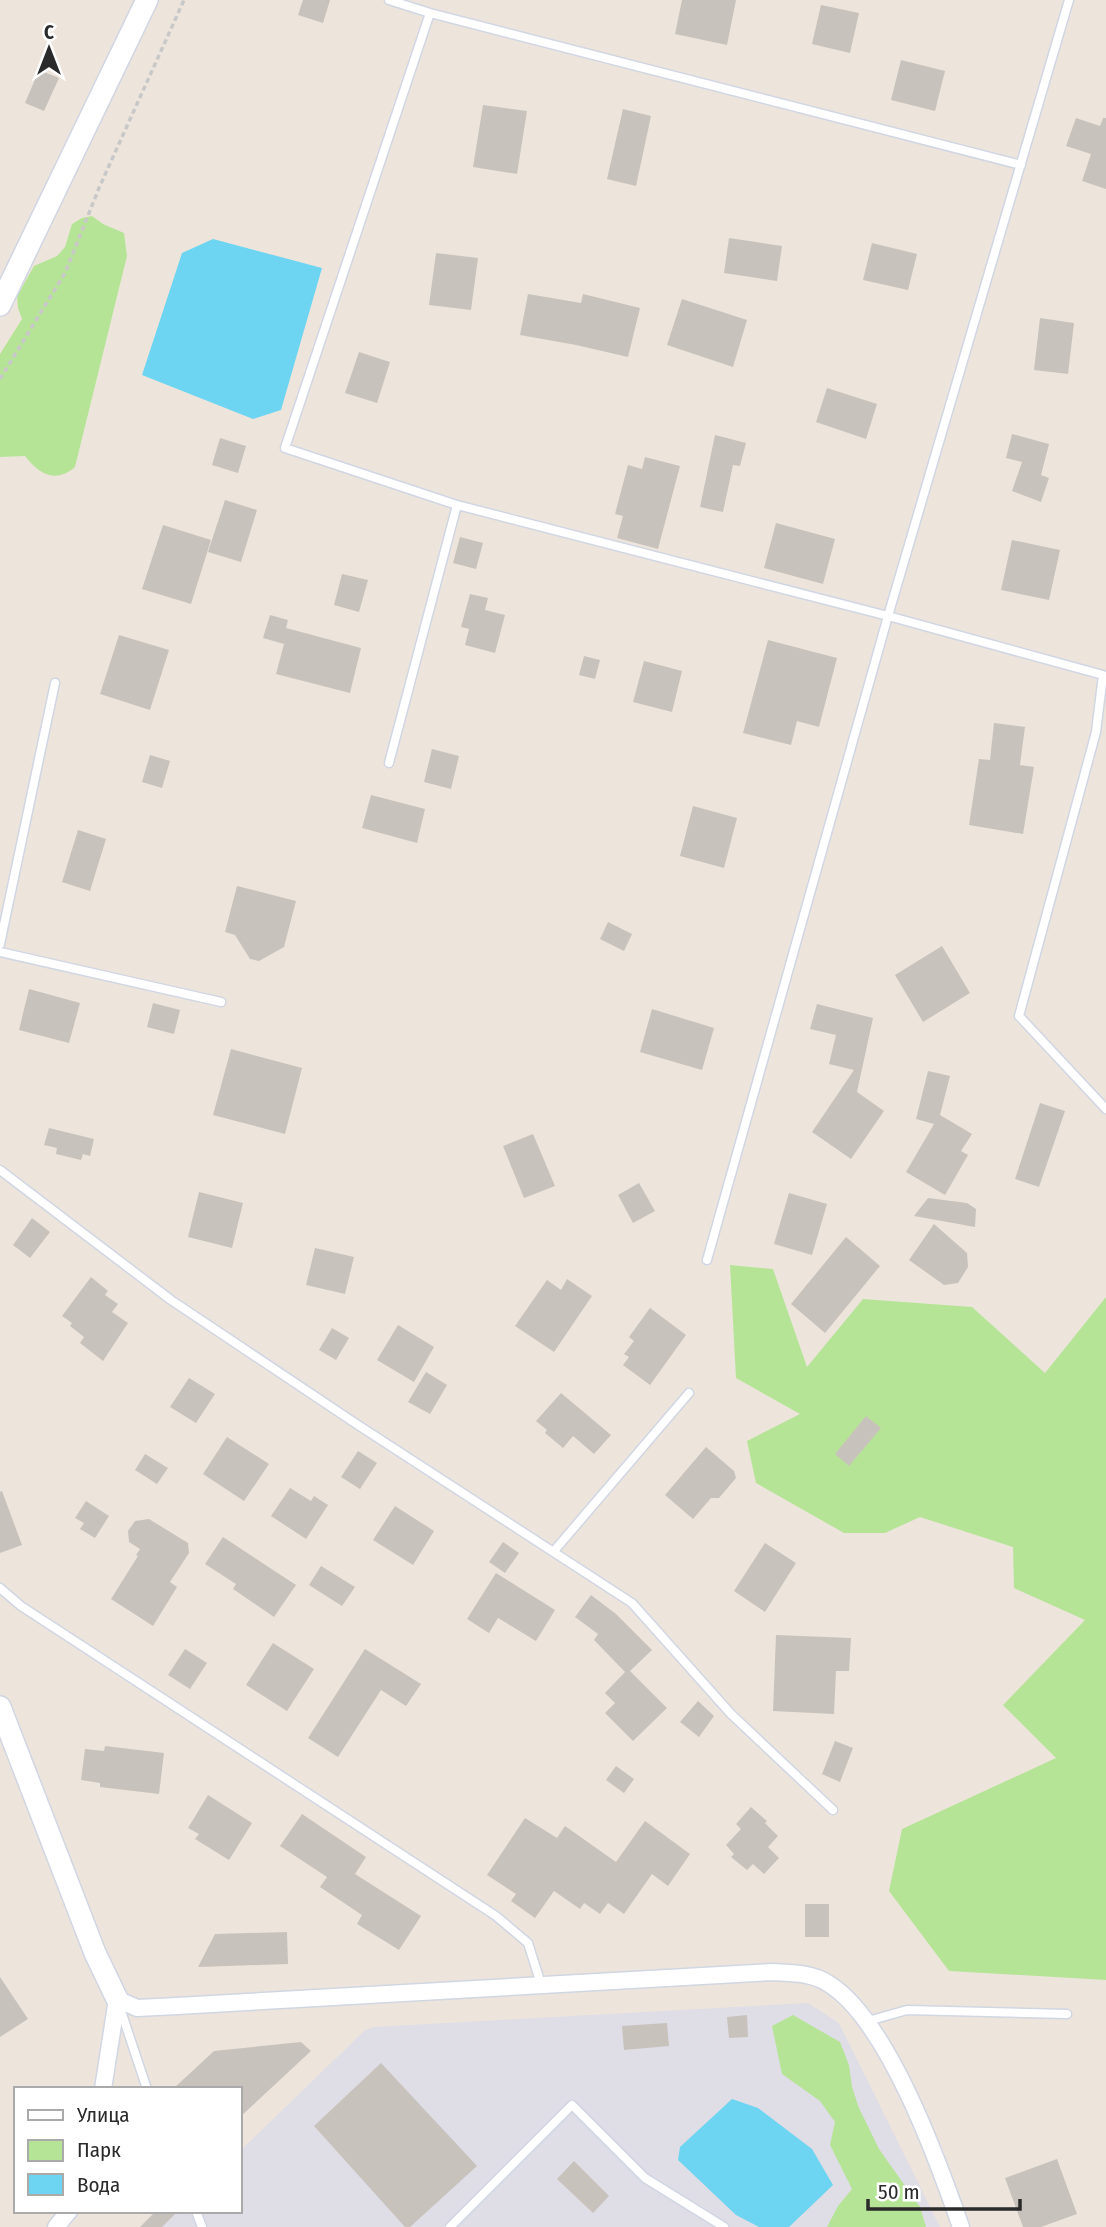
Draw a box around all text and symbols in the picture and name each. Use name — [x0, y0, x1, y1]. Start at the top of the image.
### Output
north arrow — [14, 14, 84, 84]
text: С — [44, 21, 54, 44]
legend — [14, 2087, 242, 2213]
text: Улица — [76, 2102, 130, 2128]
text: Парк — [77, 2137, 121, 2163]
scale bar — [868, 2168, 1020, 2212]
text: Вода — [77, 2172, 120, 2198]
text: 50 m — [878, 2179, 920, 2205]

